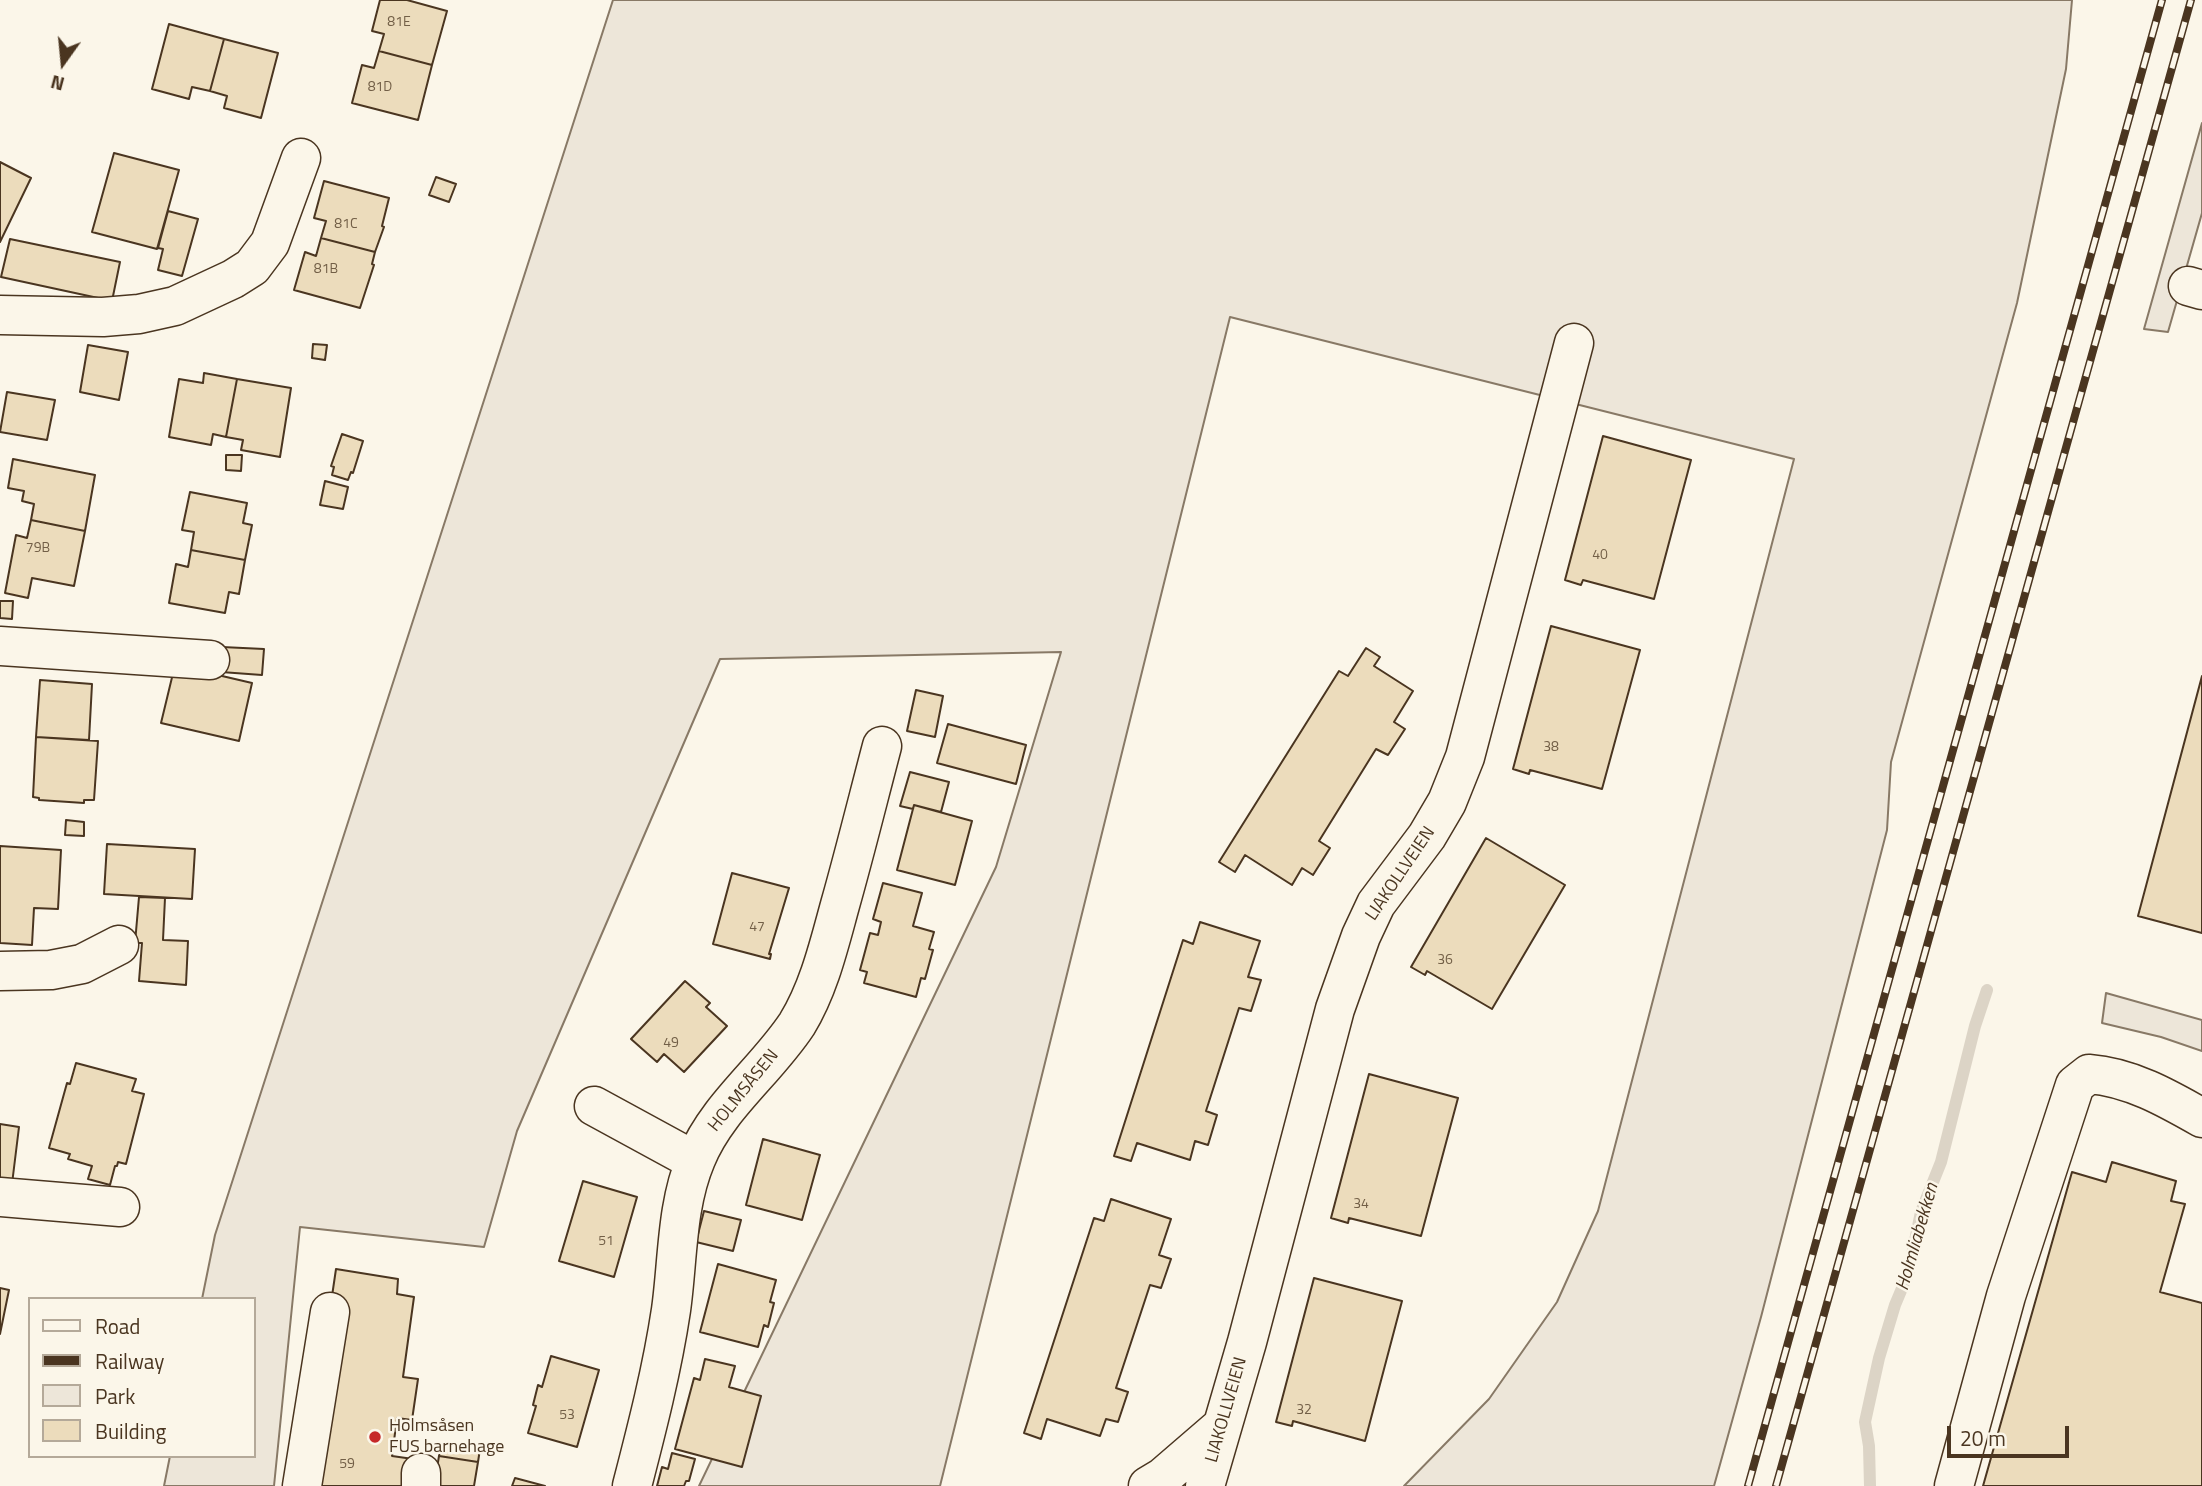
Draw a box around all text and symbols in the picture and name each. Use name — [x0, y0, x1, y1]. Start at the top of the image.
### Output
house number: 81E — [387, 15, 411, 31]
north arrow — [28, 28, 98, 98]
text: N — [47, 68, 68, 99]
house number: 81D — [368, 80, 392, 96]
house number: 81C — [334, 217, 358, 233]
house number: 81B — [314, 262, 338, 278]
house number: 79B — [26, 541, 50, 557]
house number: 40 — [1592, 548, 1608, 564]
house number: 38 — [1543, 740, 1559, 756]
street label: LIAKOLLVEIEN — [1362, 823, 1440, 925]
house number: 47 — [749, 920, 765, 936]
house number: 36 — [1437, 953, 1453, 969]
house number: 49 — [663, 1036, 679, 1052]
street label: HOLMSÅSEN — [704, 1045, 784, 1137]
water label: Holmliabekken — [1892, 1181, 1944, 1293]
house number: 34 — [1353, 1197, 1369, 1213]
house number: 51 — [598, 1234, 614, 1250]
legend — [28, 1297, 256, 1458]
text: Road — [95, 1310, 140, 1342]
text: Railway — [95, 1345, 164, 1377]
street label: LIAKOLLVEIEN — [1202, 1355, 1252, 1465]
text: Park — [95, 1380, 135, 1412]
house number: 32 — [1296, 1403, 1312, 1419]
house number: 53 — [559, 1408, 575, 1424]
scale bar — [1950, 1412, 2072, 1456]
text: Building — [95, 1415, 166, 1447]
place label: Holmsåsen FUS barnehage — [389, 1416, 504, 1458]
text: 20 m — [1960, 1422, 2006, 1454]
marker: Holmsåsen FUS barnehage — [367, 1429, 383, 1445]
house number: 59 — [339, 1457, 355, 1473]

